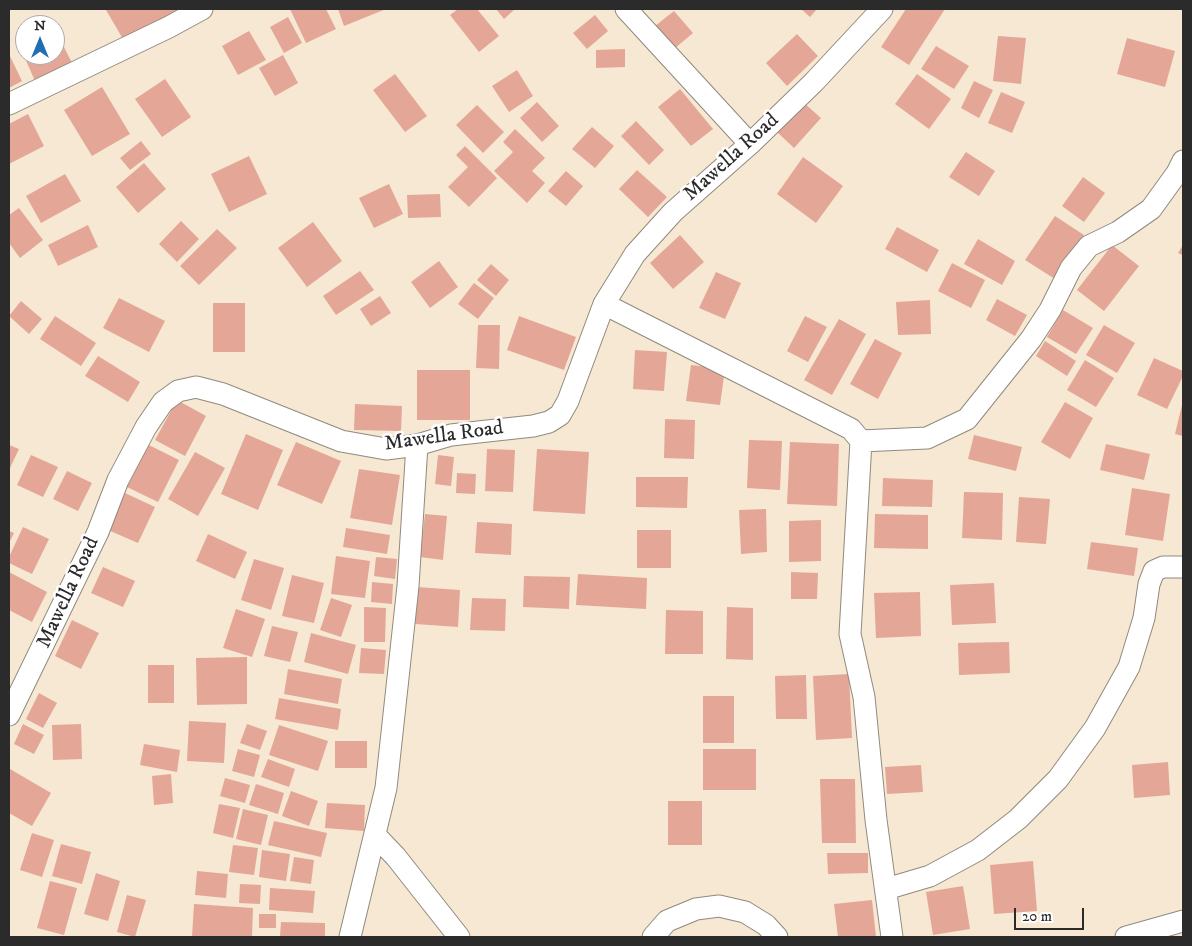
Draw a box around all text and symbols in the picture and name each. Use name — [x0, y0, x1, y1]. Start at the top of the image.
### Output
north arrow — [15, 15, 65, 65]
text: N — [34, 17, 46, 35]
street label: Mawella Road — [679, 109, 785, 207]
street label: Mawella Road — [383, 416, 505, 458]
street label: Mawella Road — [32, 533, 106, 653]
scale bar — [1017, 898, 1087, 930]
text: 20 m — [1022, 907, 1052, 926]

